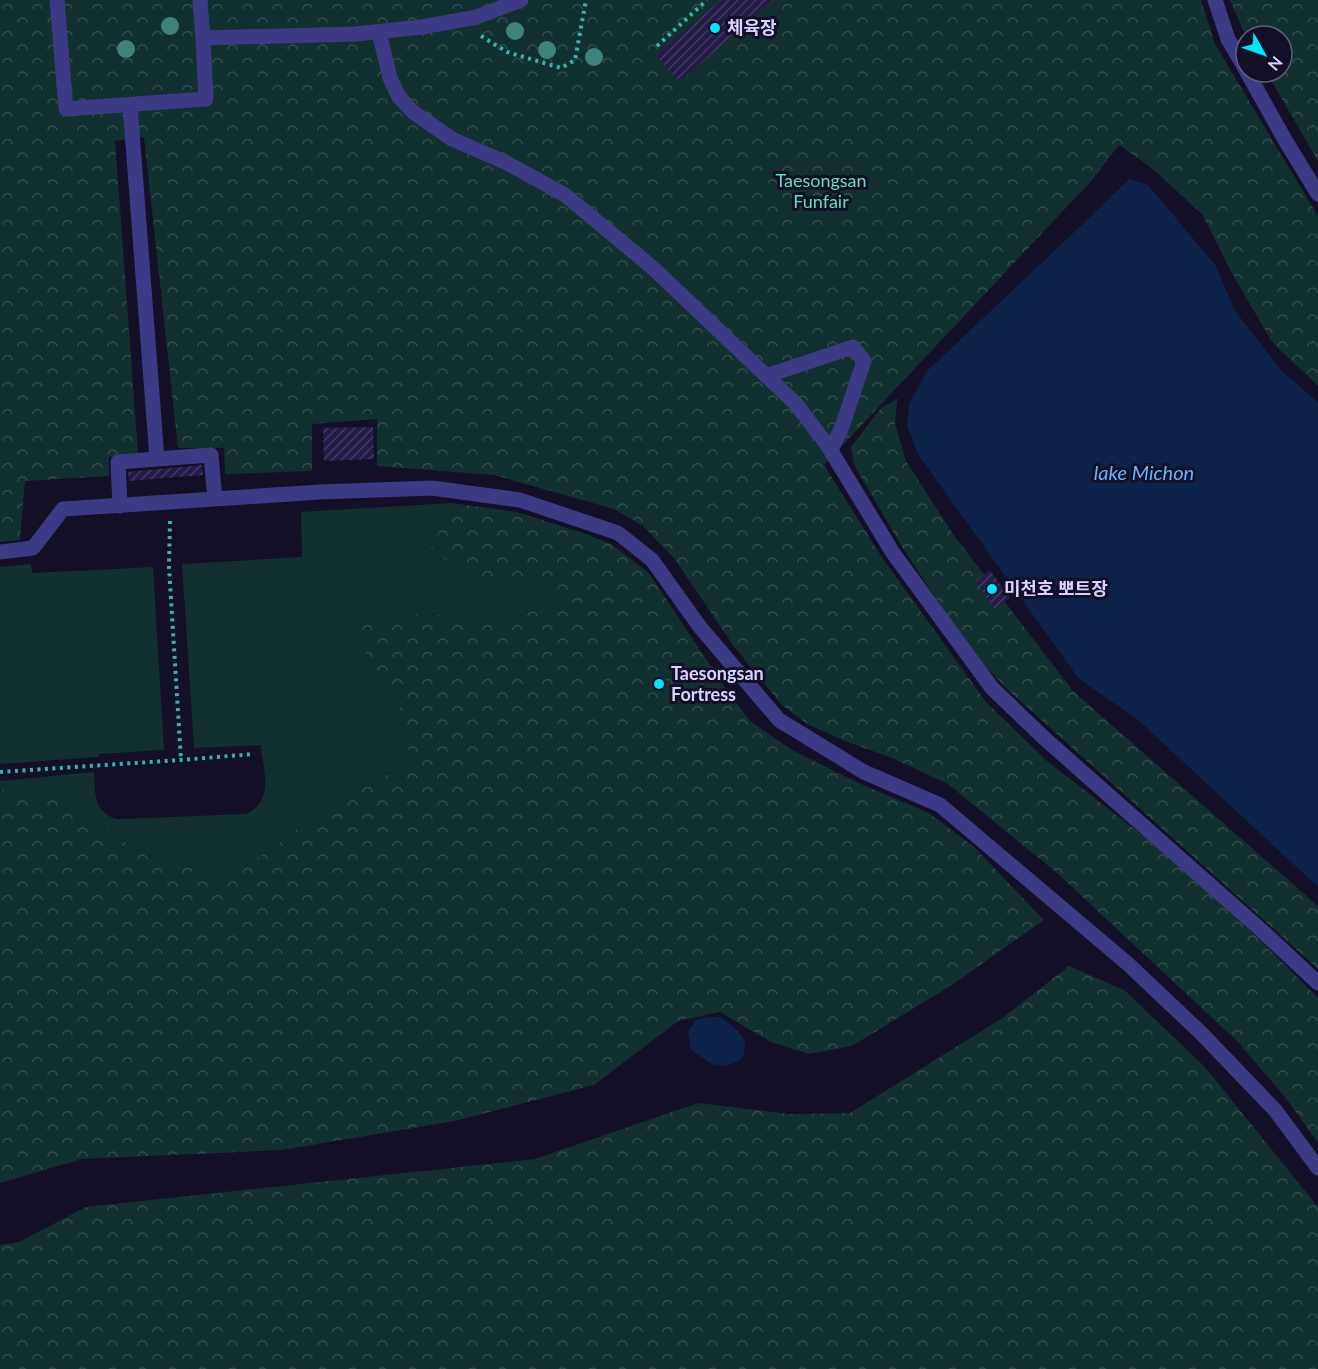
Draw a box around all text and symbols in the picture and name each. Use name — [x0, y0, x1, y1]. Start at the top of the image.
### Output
place label: 체육장 — [727, 16, 777, 38]
marker: 체육장 — [708, 21, 722, 35]
north arrow — [1234, 24, 1294, 84]
text: N — [1265, 53, 1287, 75]
park label: Taesongsan Funfair — [775, 169, 867, 212]
water label: lake Michon — [1094, 460, 1194, 484]
place label: 미천호 뽀트장 — [1004, 577, 1108, 599]
marker: 미천호 뽀트장 — [985, 582, 999, 596]
place label: Taesongsan Fortress — [671, 662, 764, 705]
marker: Taesongsan Fortress — [652, 677, 666, 691]

